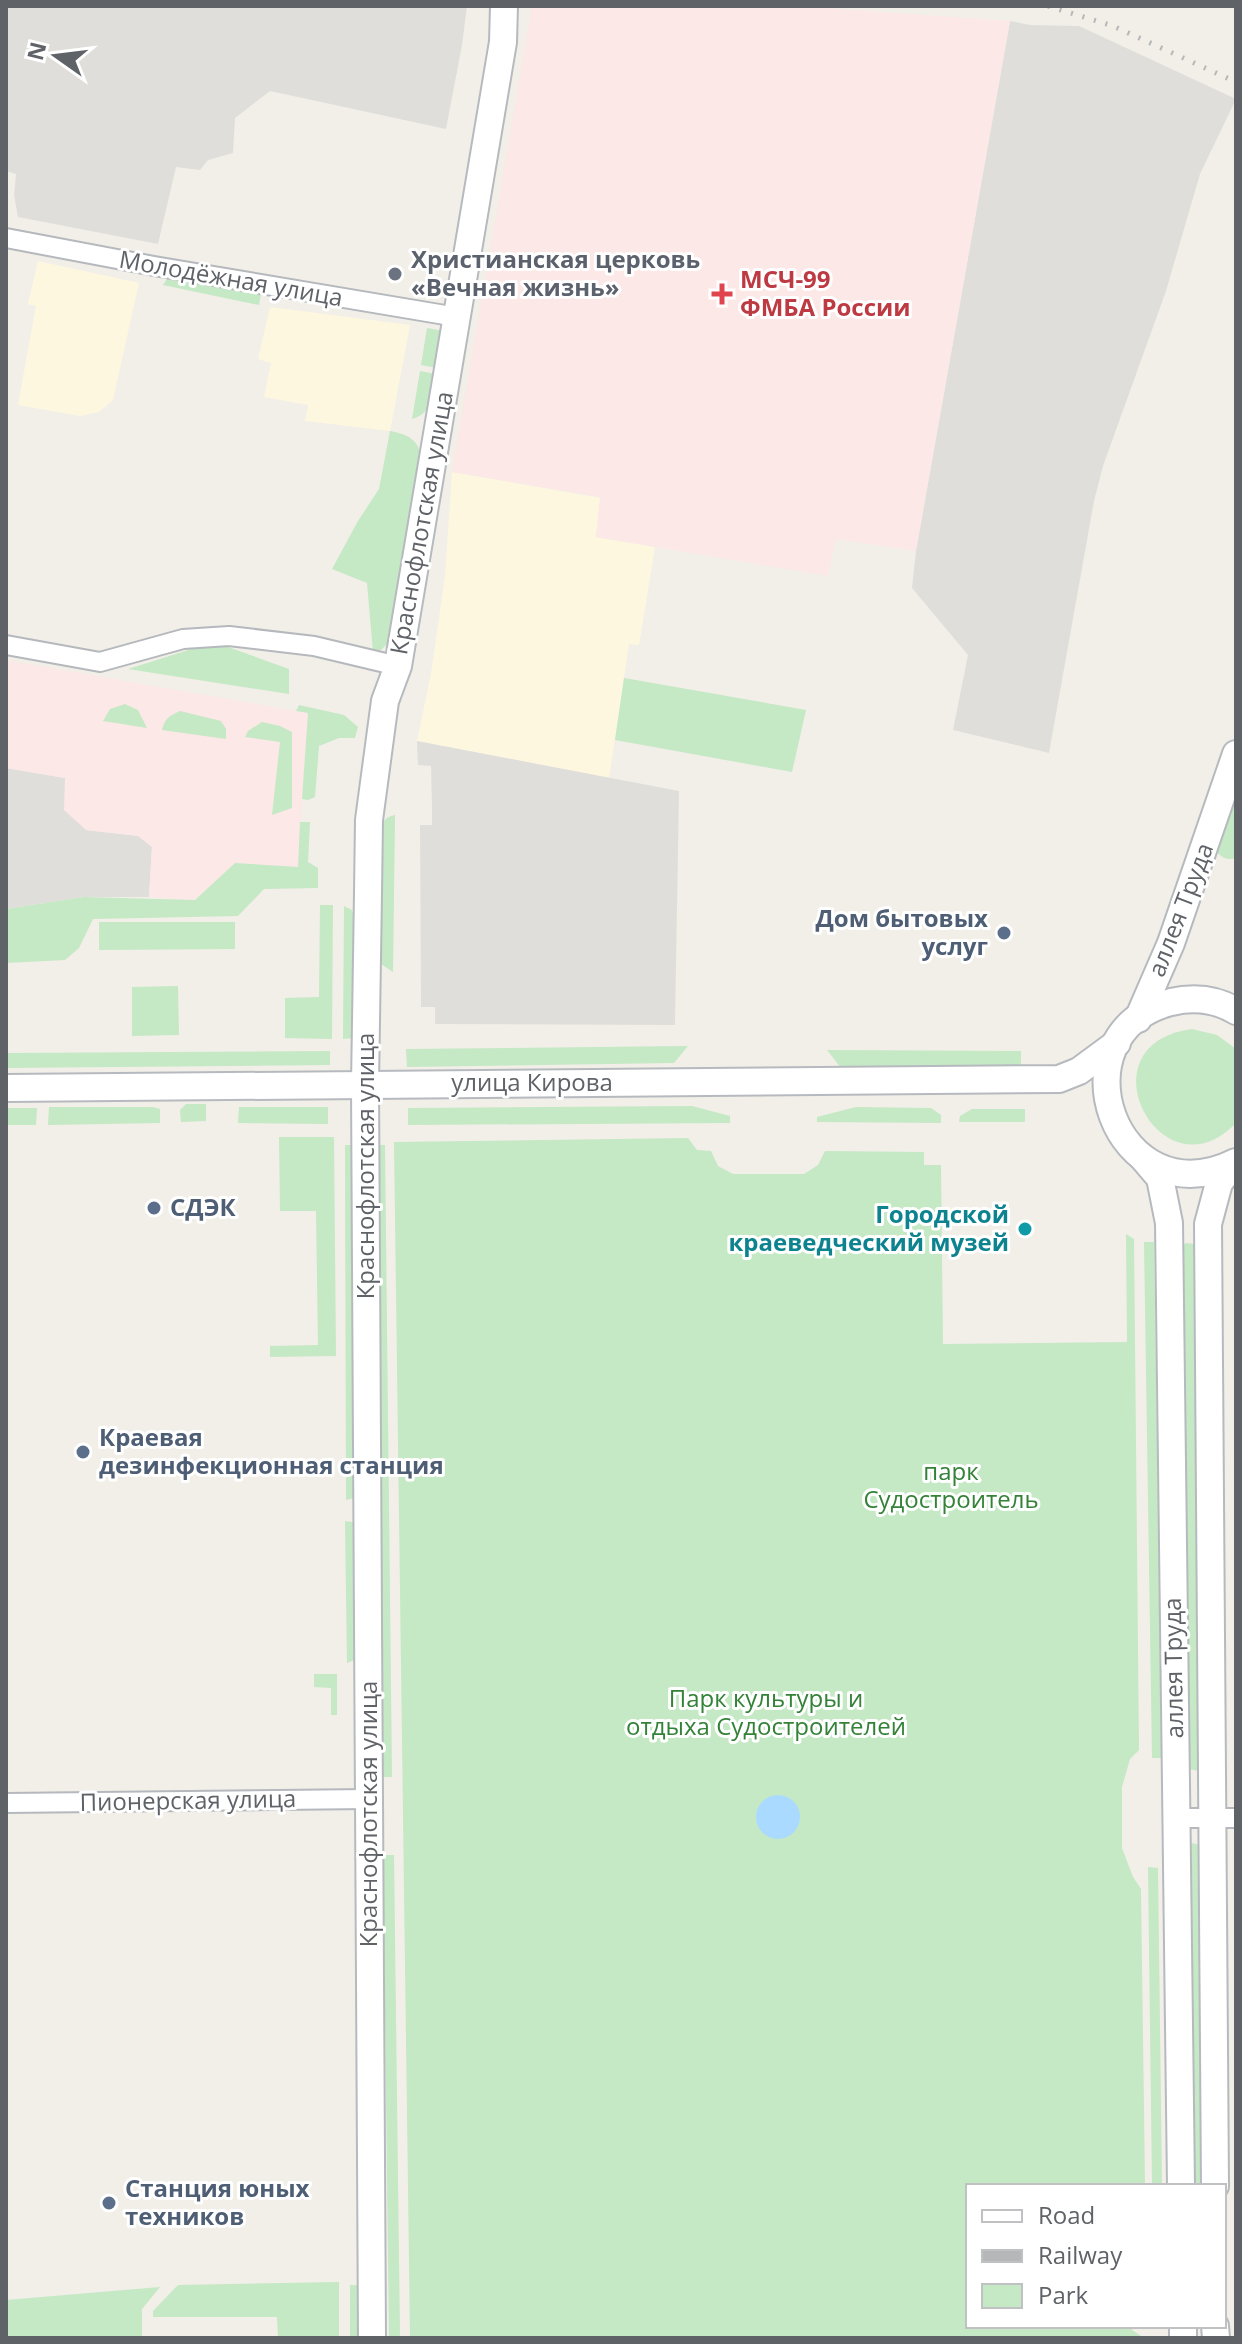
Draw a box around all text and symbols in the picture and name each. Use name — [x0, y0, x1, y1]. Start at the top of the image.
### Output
north arrow — [16, 16, 96, 96]
text: N — [19, 39, 52, 63]
street label: Молодёжная улица — [117, 242, 346, 313]
place label: Христианская церковь «Вечная жизнь» — [411, 242, 700, 303]
place label: МСЧ-99 ФМБА России — [740, 262, 911, 323]
marker: Христианская церковь «Вечная жизнь» — [386, 265, 404, 283]
marker: МСЧ-99 ФМБА России — [711, 283, 733, 305]
street label: Краснофлотская улица — [381, 389, 460, 657]
street label: аллея Труда — [1139, 838, 1220, 981]
place label: Дом бытовых услуг — [815, 901, 988, 962]
marker: Дом бытовых услуг — [995, 924, 1013, 942]
street label: Краснофлотская улица — [348, 1033, 381, 1299]
street label: улица Кирова — [451, 1065, 613, 1098]
place label: СДЭК — [170, 1190, 237, 1223]
place label: Городской краеведческий музей — [728, 1197, 1009, 1258]
marker: СДЭК — [145, 1199, 163, 1217]
marker: Городской краеведческий музей — [1016, 1220, 1034, 1238]
place label: Краевая дезинфекционная станция — [99, 1420, 444, 1481]
marker: Краевая дезинфекционная станция — [74, 1443, 92, 1461]
park label: парк Судостроитель — [863, 1454, 1039, 1515]
street label: аллея Труда — [1155, 1597, 1190, 1739]
street label: Краснофлотская улица — [351, 1681, 384, 1947]
park label: Парк культуры и отдыха Судостроителей — [626, 1681, 906, 1742]
street label: Пионерская улица — [79, 1781, 297, 1818]
place label: Станция юных техников — [125, 2171, 310, 2232]
legend — [966, 2184, 1226, 2328]
marker: Станция юных техников — [100, 2194, 118, 2212]
text: Road — [1038, 2198, 1095, 2231]
text: Railway — [1038, 2238, 1123, 2271]
text: Park — [1038, 2278, 1089, 2311]

